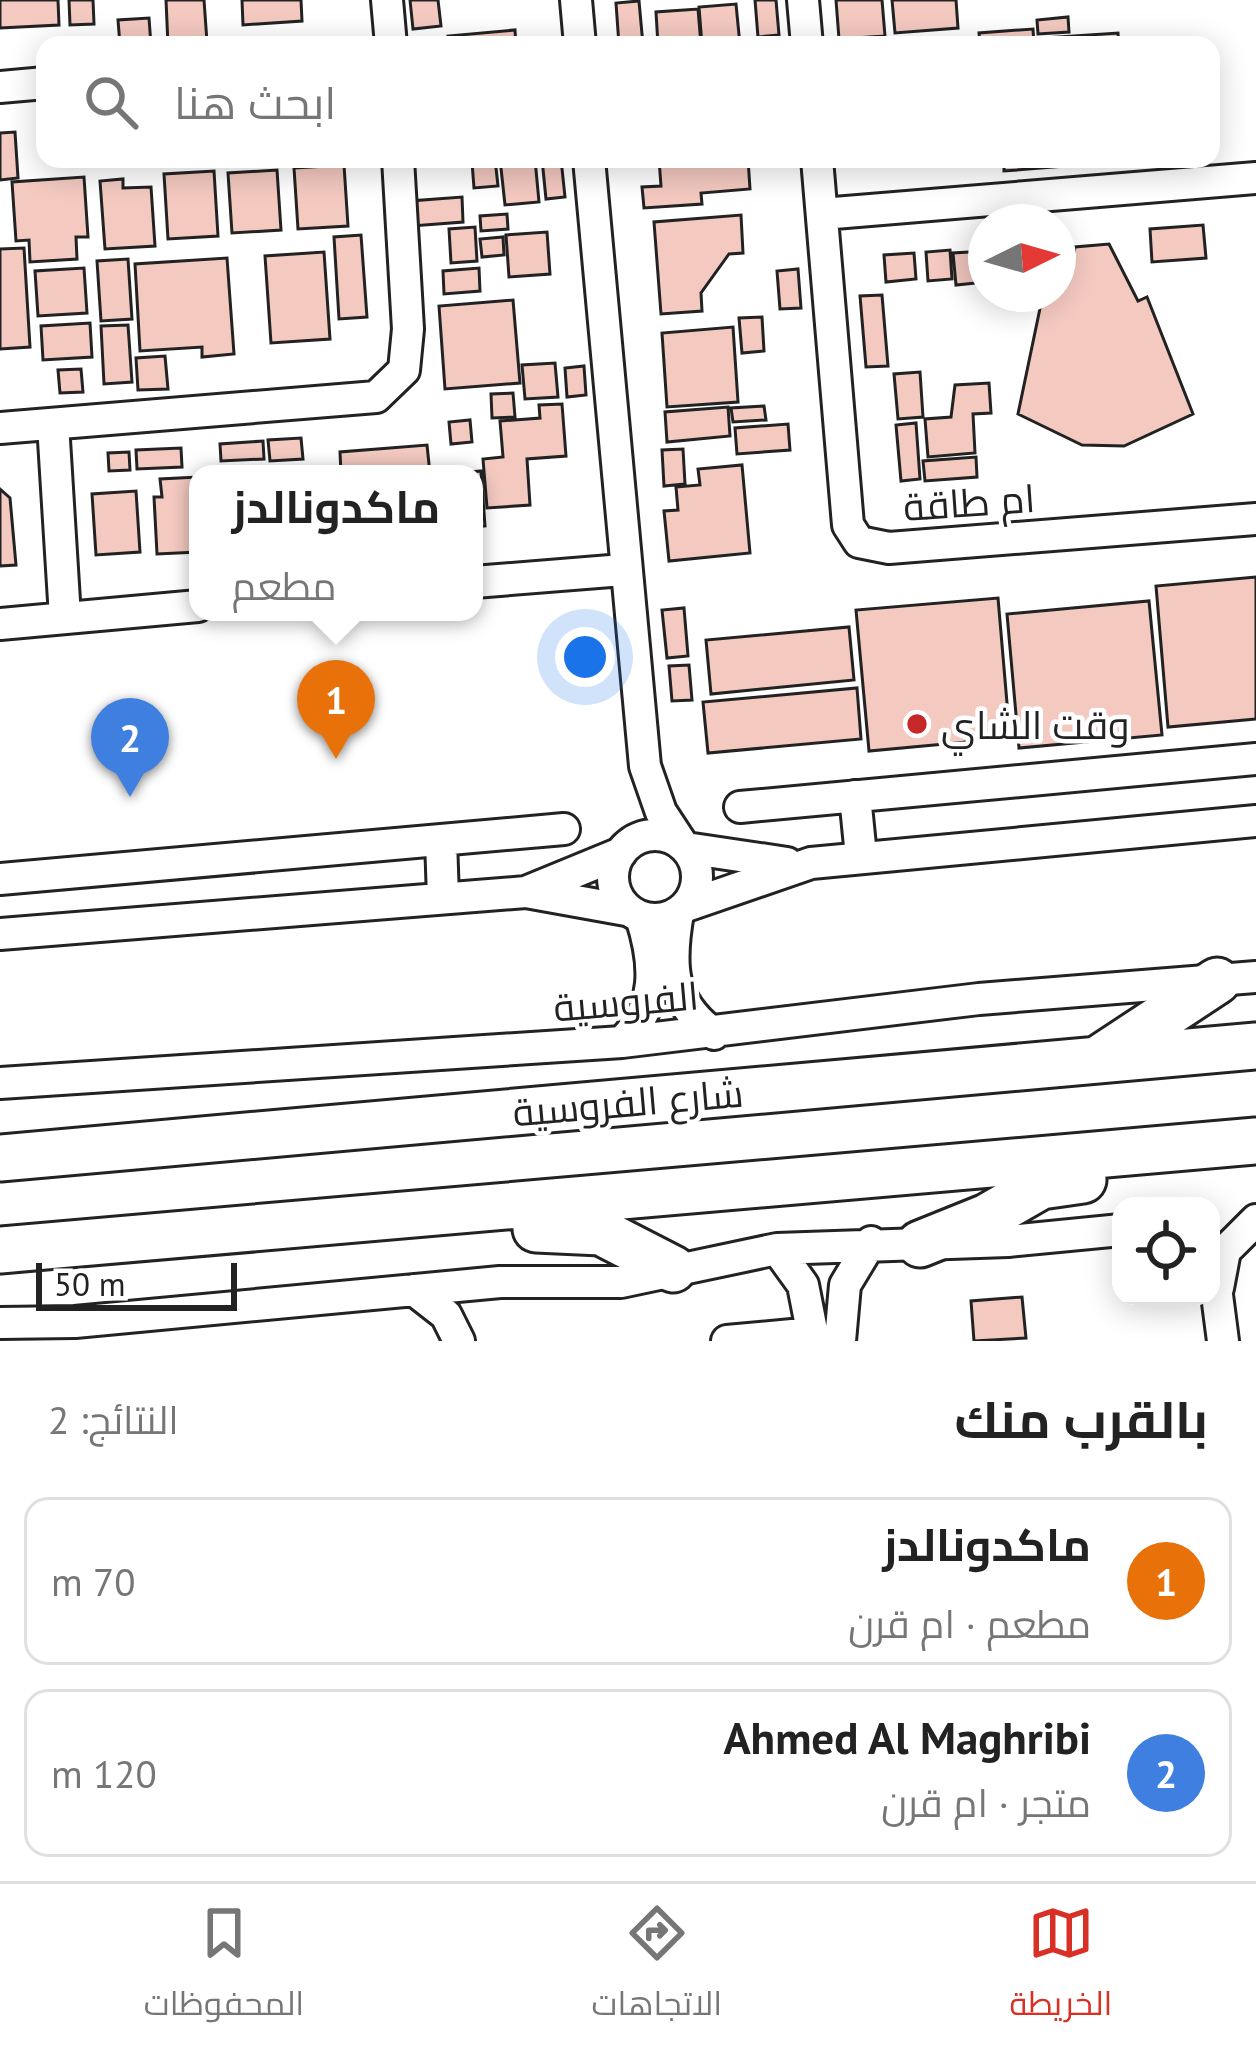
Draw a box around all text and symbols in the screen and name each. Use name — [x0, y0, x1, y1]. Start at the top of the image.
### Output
search box — [36, 36, 1220, 168]
icon: search — [78, 69, 144, 135]
text: ابحث هنا — [174, 73, 336, 131]
north arrow — [968, 204, 1076, 312]
popup — [189, 465, 483, 621]
street label: ام طاقة — [901, 472, 1037, 534]
text: ماكدونالدز — [232, 477, 440, 535]
text: مطعم — [232, 560, 337, 611]
your location — [555, 627, 615, 687]
pin: 1 — [297, 660, 375, 759]
pin: 2 — [91, 698, 169, 797]
place label: وقت الشاي — [941, 699, 1129, 756]
marker: وقت الشاي — [904, 711, 930, 737]
street label: الفروسية — [551, 969, 701, 1033]
street label: شارع الفروسية — [511, 1067, 746, 1139]
map controls — [1112, 1197, 1220, 1305]
button: locate — [1112, 1197, 1220, 1305]
scale bar — [36, 1257, 237, 1310]
text: 50 m — [54, 1262, 126, 1305]
text: بالقرب منك — [955, 1386, 1208, 1452]
text: النتائج: 2 — [48, 1394, 179, 1445]
text: ماكدونالدز — [883, 1515, 1091, 1573]
text: 70 m — [51, 1556, 136, 1607]
text: 1 — [1155, 1556, 1177, 1607]
text: مطعم · ام قرن — [848, 1598, 1091, 1649]
text: Ahmed Al Maghribi — [723, 1708, 1091, 1766]
text: 120 m — [51, 1748, 157, 1799]
text: 2 — [1155, 1748, 1177, 1799]
text: متجر · ام قرن — [881, 1777, 1091, 1828]
tab: المحفوظات — [144, 1900, 304, 2034]
tab: الاتجاهات — [592, 1900, 722, 2034]
tab: الخريطة — [1009, 1900, 1112, 2034]

